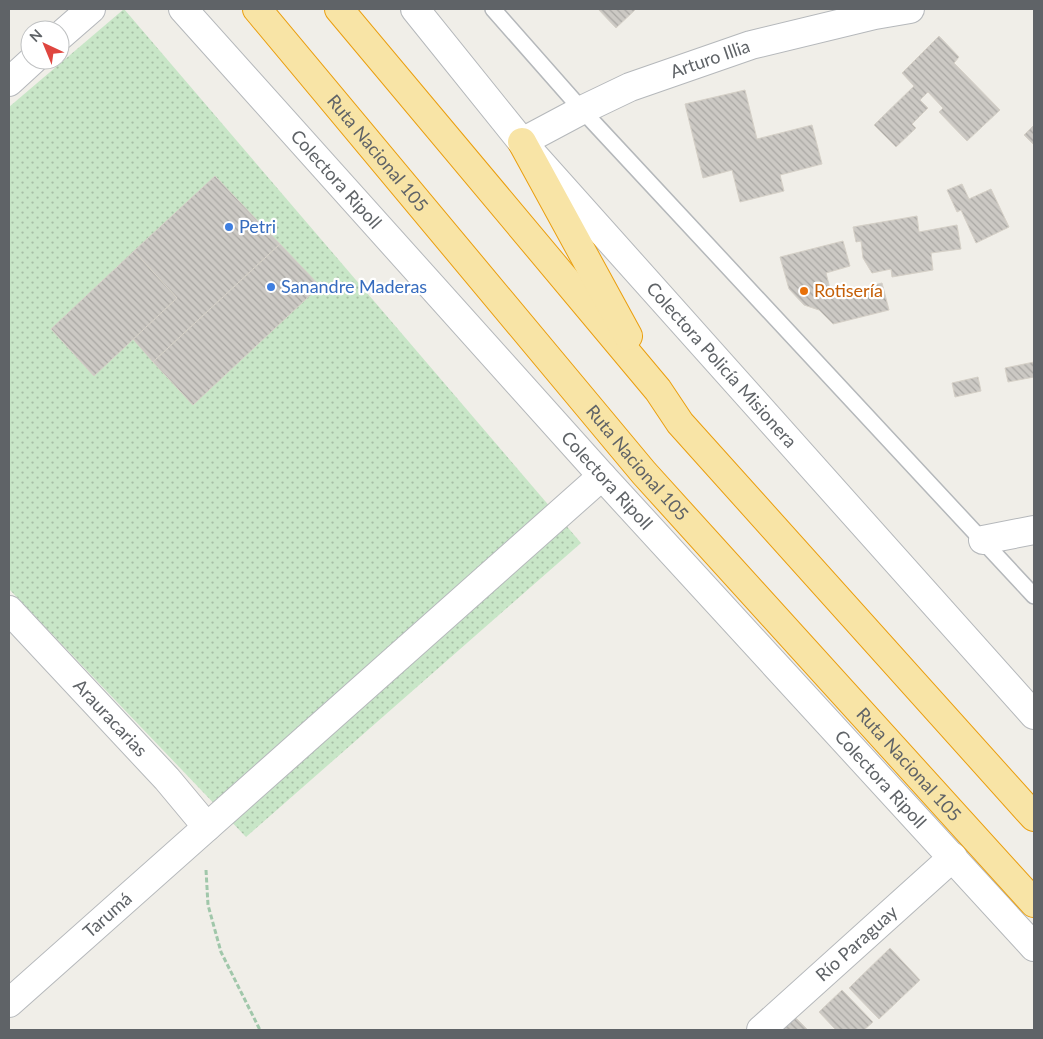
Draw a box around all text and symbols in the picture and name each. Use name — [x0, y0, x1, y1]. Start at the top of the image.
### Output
north arrow — [20, 20, 70, 70]
text: N — [26, 25, 45, 45]
street label: Arturo Illia — [667, 34, 753, 82]
street label: Ruta Nacional 105 — [323, 90, 433, 216]
street label: Colectora Ripoll — [287, 125, 387, 233]
place label: Petri — [239, 215, 276, 237]
marker: Petri — [223, 221, 235, 233]
place label: Sanandre Maderas — [281, 275, 427, 297]
street label: Colectora Policía Misionera — [642, 277, 802, 452]
place label: Rotisería — [814, 279, 883, 301]
marker: Sanandre Maderas — [265, 281, 277, 293]
marker: Rotisería — [798, 285, 810, 297]
street label: Ruta Nacional 105 — [582, 400, 694, 525]
street label: Colectora Ripoll — [557, 426, 658, 534]
street label: Arauracarias — [69, 674, 152, 761]
street label: Ruta Nacional 105 — [852, 703, 966, 825]
street label: Colectora Ripoll — [830, 725, 931, 832]
street label: Tarumá — [78, 887, 136, 942]
street label: Río Paraguay — [811, 900, 902, 985]

